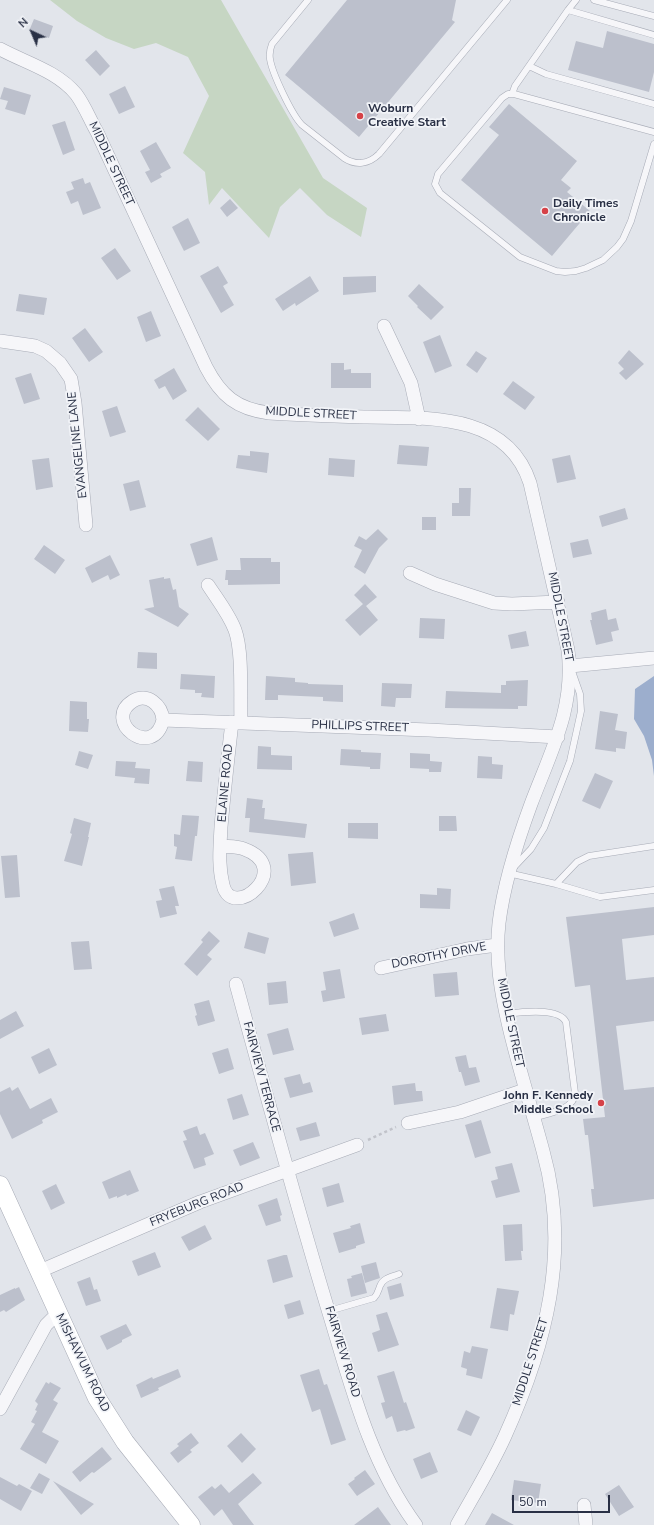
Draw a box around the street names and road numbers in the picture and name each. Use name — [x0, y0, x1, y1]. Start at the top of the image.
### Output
street label: MIDDLE STREET — [85, 120, 137, 208]
street label: EVANGELINE LANE — [65, 391, 91, 499]
street label: MIDDLE STREET — [265, 404, 357, 424]
street label: MIDDLE STREET — [544, 571, 576, 663]
street label: PHILLIPS STREET — [311, 718, 409, 736]
street label: ELAINE ROAD — [215, 743, 237, 823]
street label: DOROTHY DRIVE — [390, 940, 488, 972]
street label: MIDDLE STREET — [493, 977, 527, 1069]
street label: FAIRVIEW TERRACE — [239, 1020, 283, 1134]
street label: FRYEBURG ROAD — [148, 1180, 246, 1230]
street label: FAIRVIEW ROAD — [321, 1305, 363, 1399]
street label: MISHAWUM ROAD — [52, 1311, 112, 1415]
street label: MIDDLE STREET — [510, 1316, 552, 1408]

